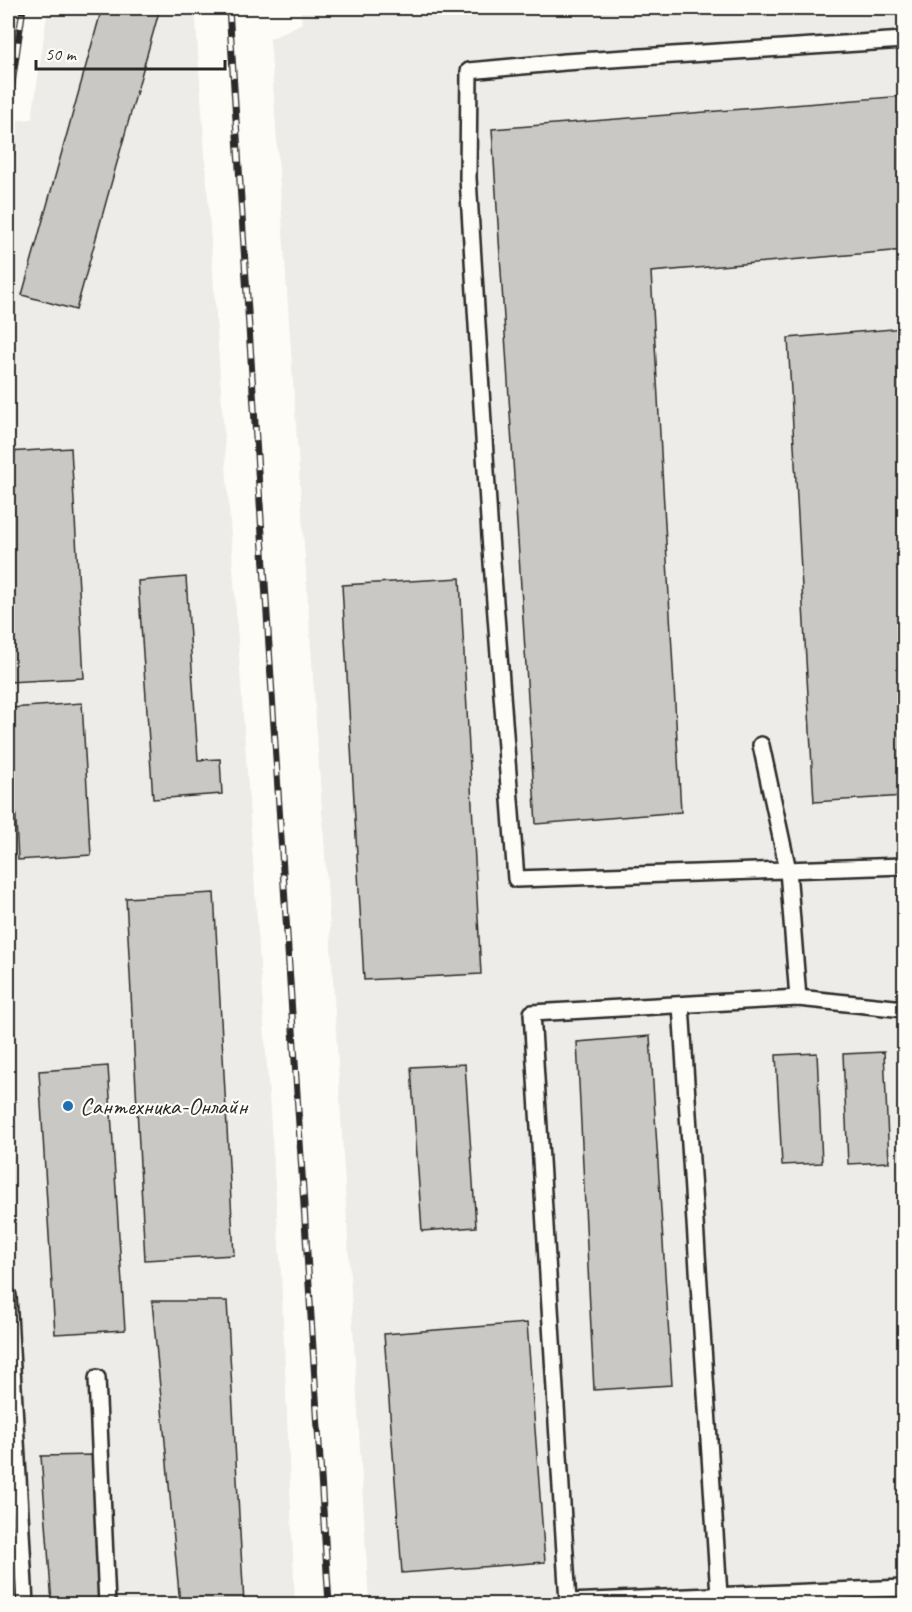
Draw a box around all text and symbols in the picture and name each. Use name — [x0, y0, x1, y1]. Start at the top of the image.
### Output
scale bar — [36, 33, 225, 71]
text: 50 m — [45, 43, 78, 65]
place label: Сантехника-Онлайн — [80, 1091, 250, 1121]
marker: Сантехника-Онлайн — [61, 1099, 75, 1113]

